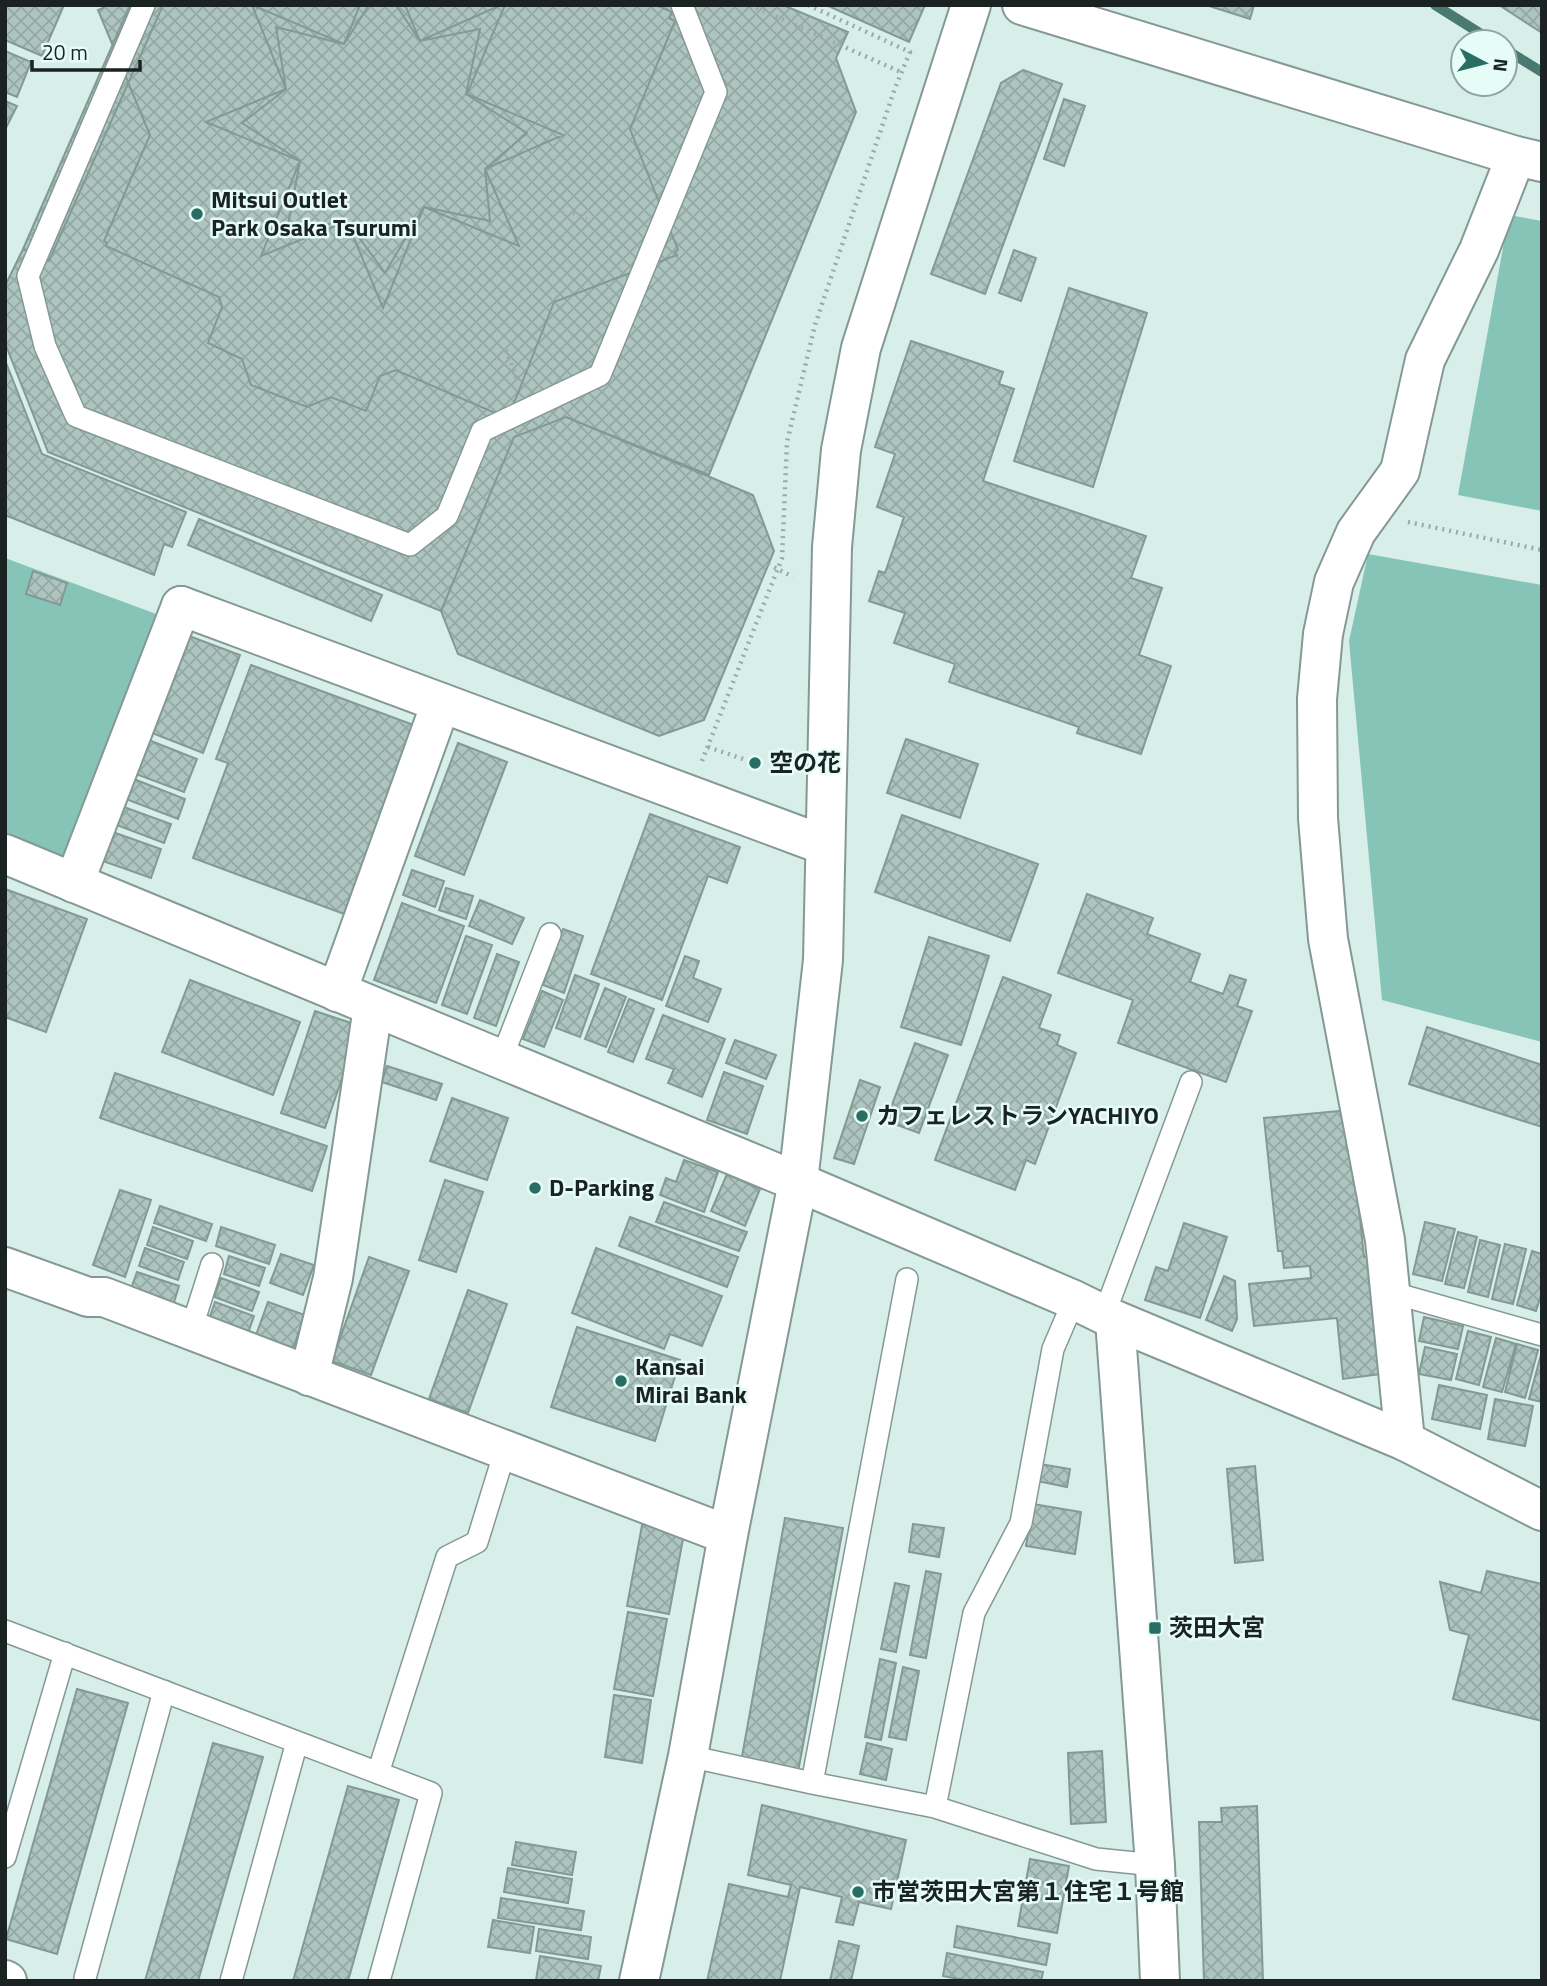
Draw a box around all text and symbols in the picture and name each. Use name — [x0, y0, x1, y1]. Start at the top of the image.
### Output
scale bar — [32, 28, 140, 72]
north arrow — [1449, 28, 1519, 98]
text: 20 m — [42, 36, 88, 68]
text: N — [1486, 57, 1517, 73]
place label: Mitsui Outlet Park Osaka Tsurumi — [211, 181, 417, 245]
marker: Mitsui Outlet Park Osaka Tsurumi — [189, 206, 205, 222]
place label: 空の花 — [769, 744, 841, 780]
marker: 空の花 — [747, 755, 763, 771]
place label: カフェレストランYACHIYO — [876, 1097, 1159, 1133]
marker: カフェレストランYACHIYO — [854, 1108, 870, 1124]
place label: D-Parking — [549, 1169, 654, 1205]
marker: D-Parking — [527, 1180, 543, 1196]
place label: Kansai Mirai Bank — [635, 1348, 748, 1412]
marker: Kansai Mirai Bank — [613, 1373, 629, 1389]
place label: 茨田大宮 — [1169, 1609, 1265, 1645]
marker: 茨田大宮 — [1147, 1620, 1163, 1636]
place label: 市営茨田大宮第１住宅１号館 — [872, 1873, 1184, 1909]
marker: 市営茨田大宮第１住宅１号館 — [850, 1884, 866, 1900]

